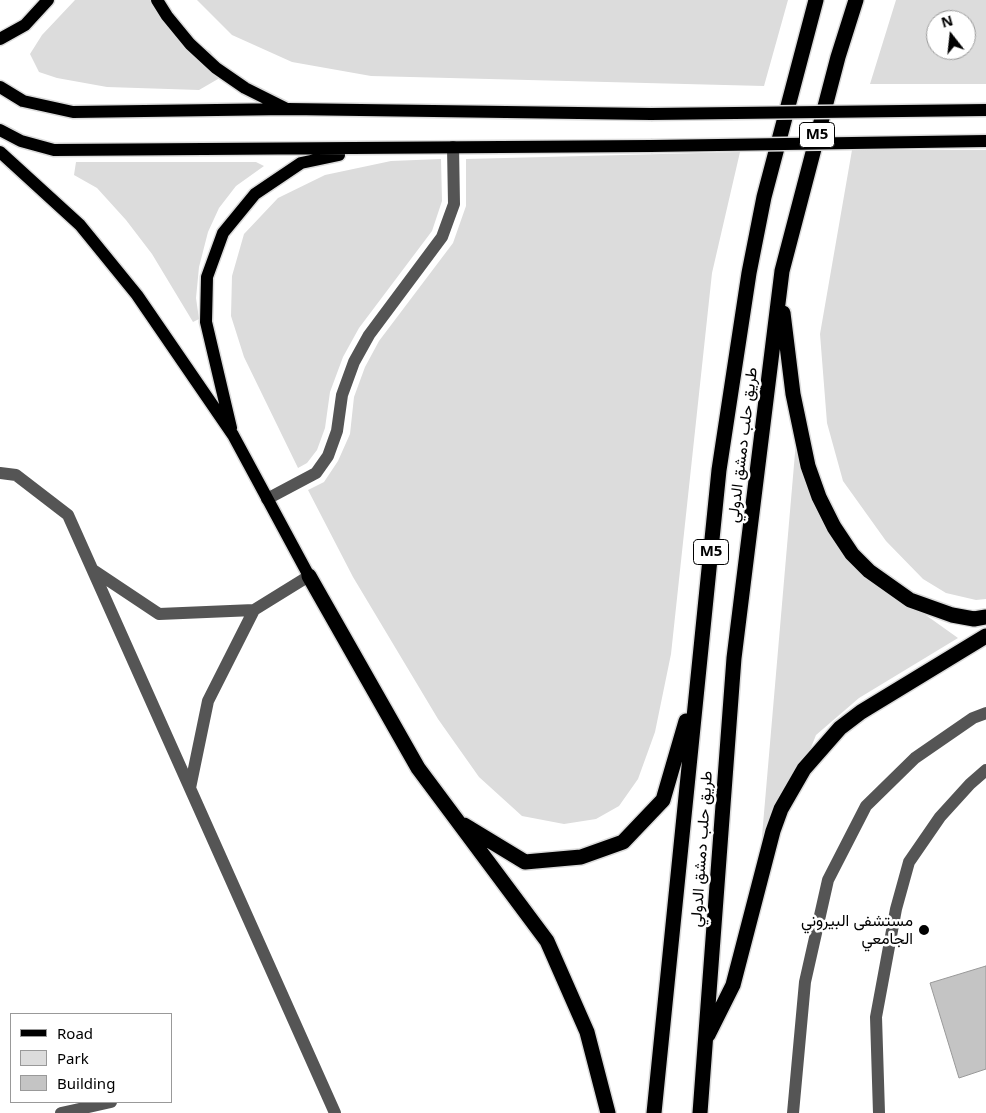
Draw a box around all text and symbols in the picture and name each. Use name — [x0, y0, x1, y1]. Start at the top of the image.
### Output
north arrow — [926, 10, 976, 60]
text: N — [939, 10, 955, 32]
road number: M5 — [800, 122, 834, 148]
street label: طريق حلب دمشق الدولي — [724, 366, 762, 524]
road number: M5 — [694, 540, 728, 564]
street label: طريق حلب دمشق الدولي — [687, 770, 717, 928]
place label: مستشفى البيروني الجامعي — [801, 911, 913, 949]
marker: مستشفى البيروني الجامعي — [917, 923, 931, 937]
legend — [10, 1013, 172, 1103]
text: Road — [57, 1023, 93, 1043]
text: Park — [57, 1048, 89, 1068]
text: Building — [57, 1073, 115, 1093]

